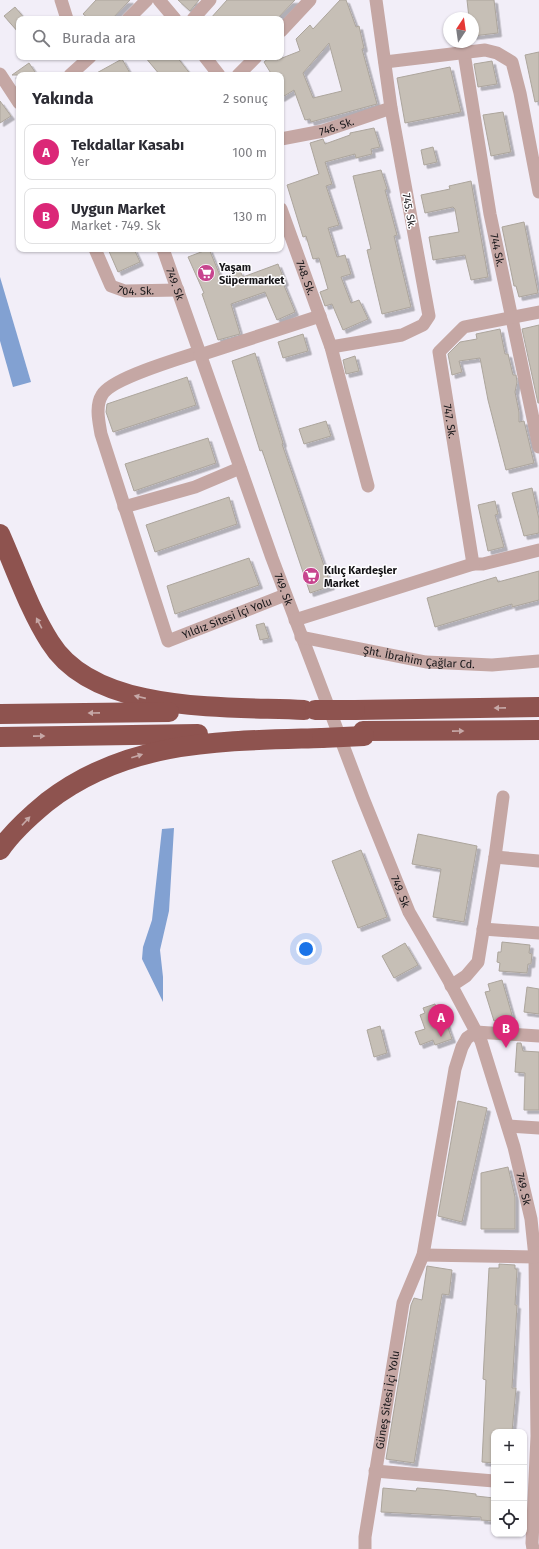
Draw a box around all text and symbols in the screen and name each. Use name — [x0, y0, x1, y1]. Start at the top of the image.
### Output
north arrow — [443, 12, 479, 48]
search box — [16, 16, 284, 60]
icon: search — [30, 27, 52, 49]
text: Burada ara — [62, 29, 136, 47]
text: Yakında — [32, 88, 93, 109]
text: 2 sonuç — [223, 91, 268, 106]
street label: 746. Sk. — [318, 114, 356, 138]
text: Tekdallar Kasabı — [71, 136, 184, 154]
text: A — [42, 145, 50, 160]
text: 100 m — [232, 145, 267, 160]
text: Yer — [71, 154, 90, 169]
street label: 745. Sk. — [400, 192, 419, 230]
text: Uygun Market — [71, 200, 166, 218]
text: B — [42, 209, 50, 224]
text: 130 m — [233, 209, 267, 224]
text: Market · 749. Sk — [71, 218, 161, 233]
street label: 744 Sk. — [488, 232, 507, 268]
street label: 748. Sk. — [294, 258, 318, 297]
place label: Yaşam Süpermarket — [218, 261, 285, 287]
supermarket icon: Yaşam Süpermarket — [196, 263, 216, 283]
street label: 749. Sk — [164, 266, 187, 302]
street label: 704. Sk. — [116, 282, 155, 298]
street label: 747. Sk. — [441, 403, 459, 440]
place label: Kılıç Kardeşler Market — [324, 564, 398, 590]
supermarket icon: Kılıç Kardeşler Market — [301, 566, 321, 586]
street label: 749. Sk — [272, 571, 296, 607]
street label: Yıldız Sitesi İçi Yolu — [180, 594, 274, 641]
one-way arrow — [36, 617, 43, 629]
street label: Şht. İbrahim Çağlar Cd. — [362, 643, 476, 671]
one-way arrow — [134, 694, 146, 700]
one-way arrow — [493, 705, 506, 711]
one-way arrow — [87, 710, 100, 716]
one-way arrow — [452, 728, 465, 734]
one-way arrow — [33, 733, 46, 739]
one-way arrow — [131, 753, 143, 759]
one-way arrow — [21, 816, 30, 825]
street label: 749. Sk — [388, 874, 413, 909]
your location — [296, 939, 316, 959]
pin: A — [428, 1004, 454, 1037]
pin: B — [493, 1015, 519, 1048]
street label: 749. Sk — [514, 1171, 534, 1207]
street label: Güneş Sitesi İçi Yolu — [373, 1349, 402, 1450]
map controls — [491, 1429, 527, 1537]
button: + — [491, 1429, 527, 1465]
button: − — [491, 1465, 527, 1501]
button: locate — [491, 1501, 527, 1537]

